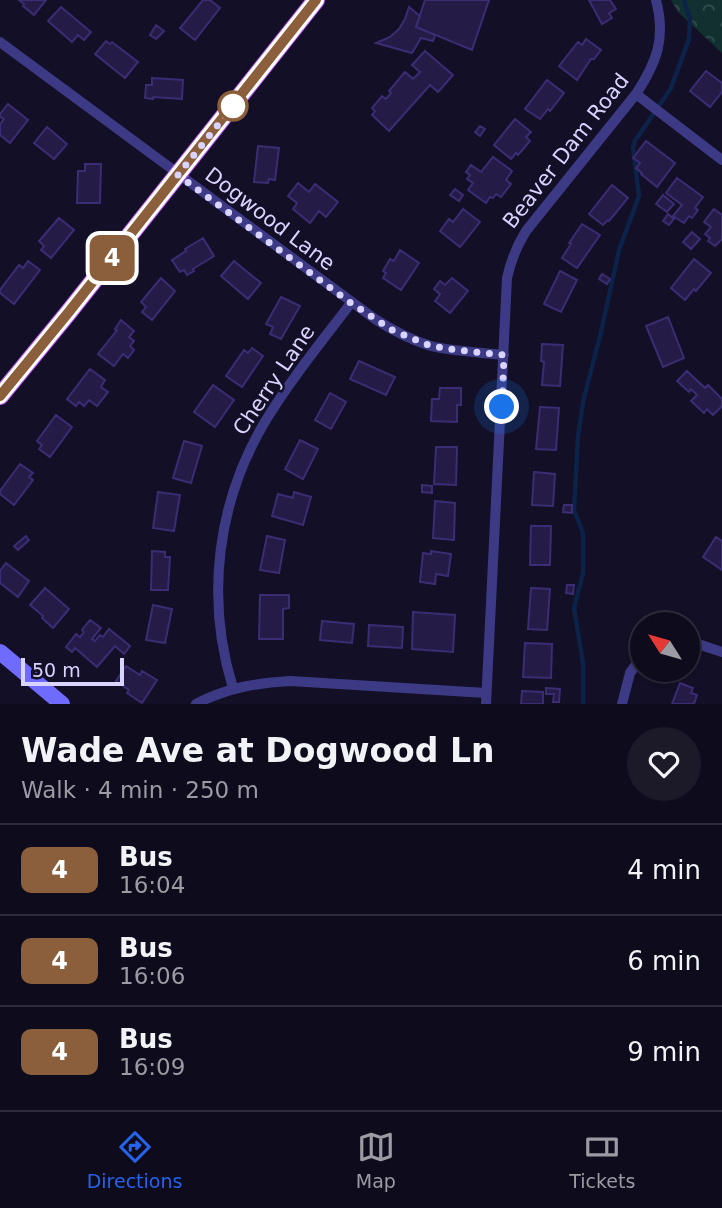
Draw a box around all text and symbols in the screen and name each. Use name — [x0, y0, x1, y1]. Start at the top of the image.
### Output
street label: Beaver Dam Road — [498, 69, 634, 233]
unlabelled marker — [218, 91, 248, 121]
street label: Dogwood Lane — [200, 162, 340, 276]
line badge: 4 — [89, 235, 135, 281]
text: 4 — [104, 244, 120, 272]
street label: Cherry Lane — [228, 320, 320, 440]
your location — [484, 389, 519, 424]
north arrow — [630, 612, 700, 682]
map controls — [630, 612, 700, 682]
scale bar — [21, 655, 124, 687]
text: 50 m — [32, 659, 81, 681]
button: heart — [627, 727, 701, 801]
text: Wade Ave at Dogwood Ln — [21, 731, 494, 770]
text: Walk · 4 min · 250 m — [21, 777, 259, 803]
text: Bus — [119, 842, 173, 872]
text: 4 min — [627, 855, 701, 885]
text: 4 — [51, 856, 68, 884]
text: 16:04 — [119, 872, 185, 898]
text: Bus — [119, 933, 173, 963]
text: 6 min — [627, 946, 701, 976]
text: 4 — [51, 947, 68, 975]
text: 16:06 — [119, 963, 185, 989]
text: Bus — [119, 1024, 173, 1054]
text: 9 min — [627, 1037, 701, 1067]
text: 4 — [51, 1038, 68, 1066]
text: 16:09 — [119, 1054, 185, 1080]
tab: Directions — [87, 1128, 182, 1192]
tab: Map — [356, 1128, 396, 1192]
tab: Tickets — [569, 1128, 635, 1192]

